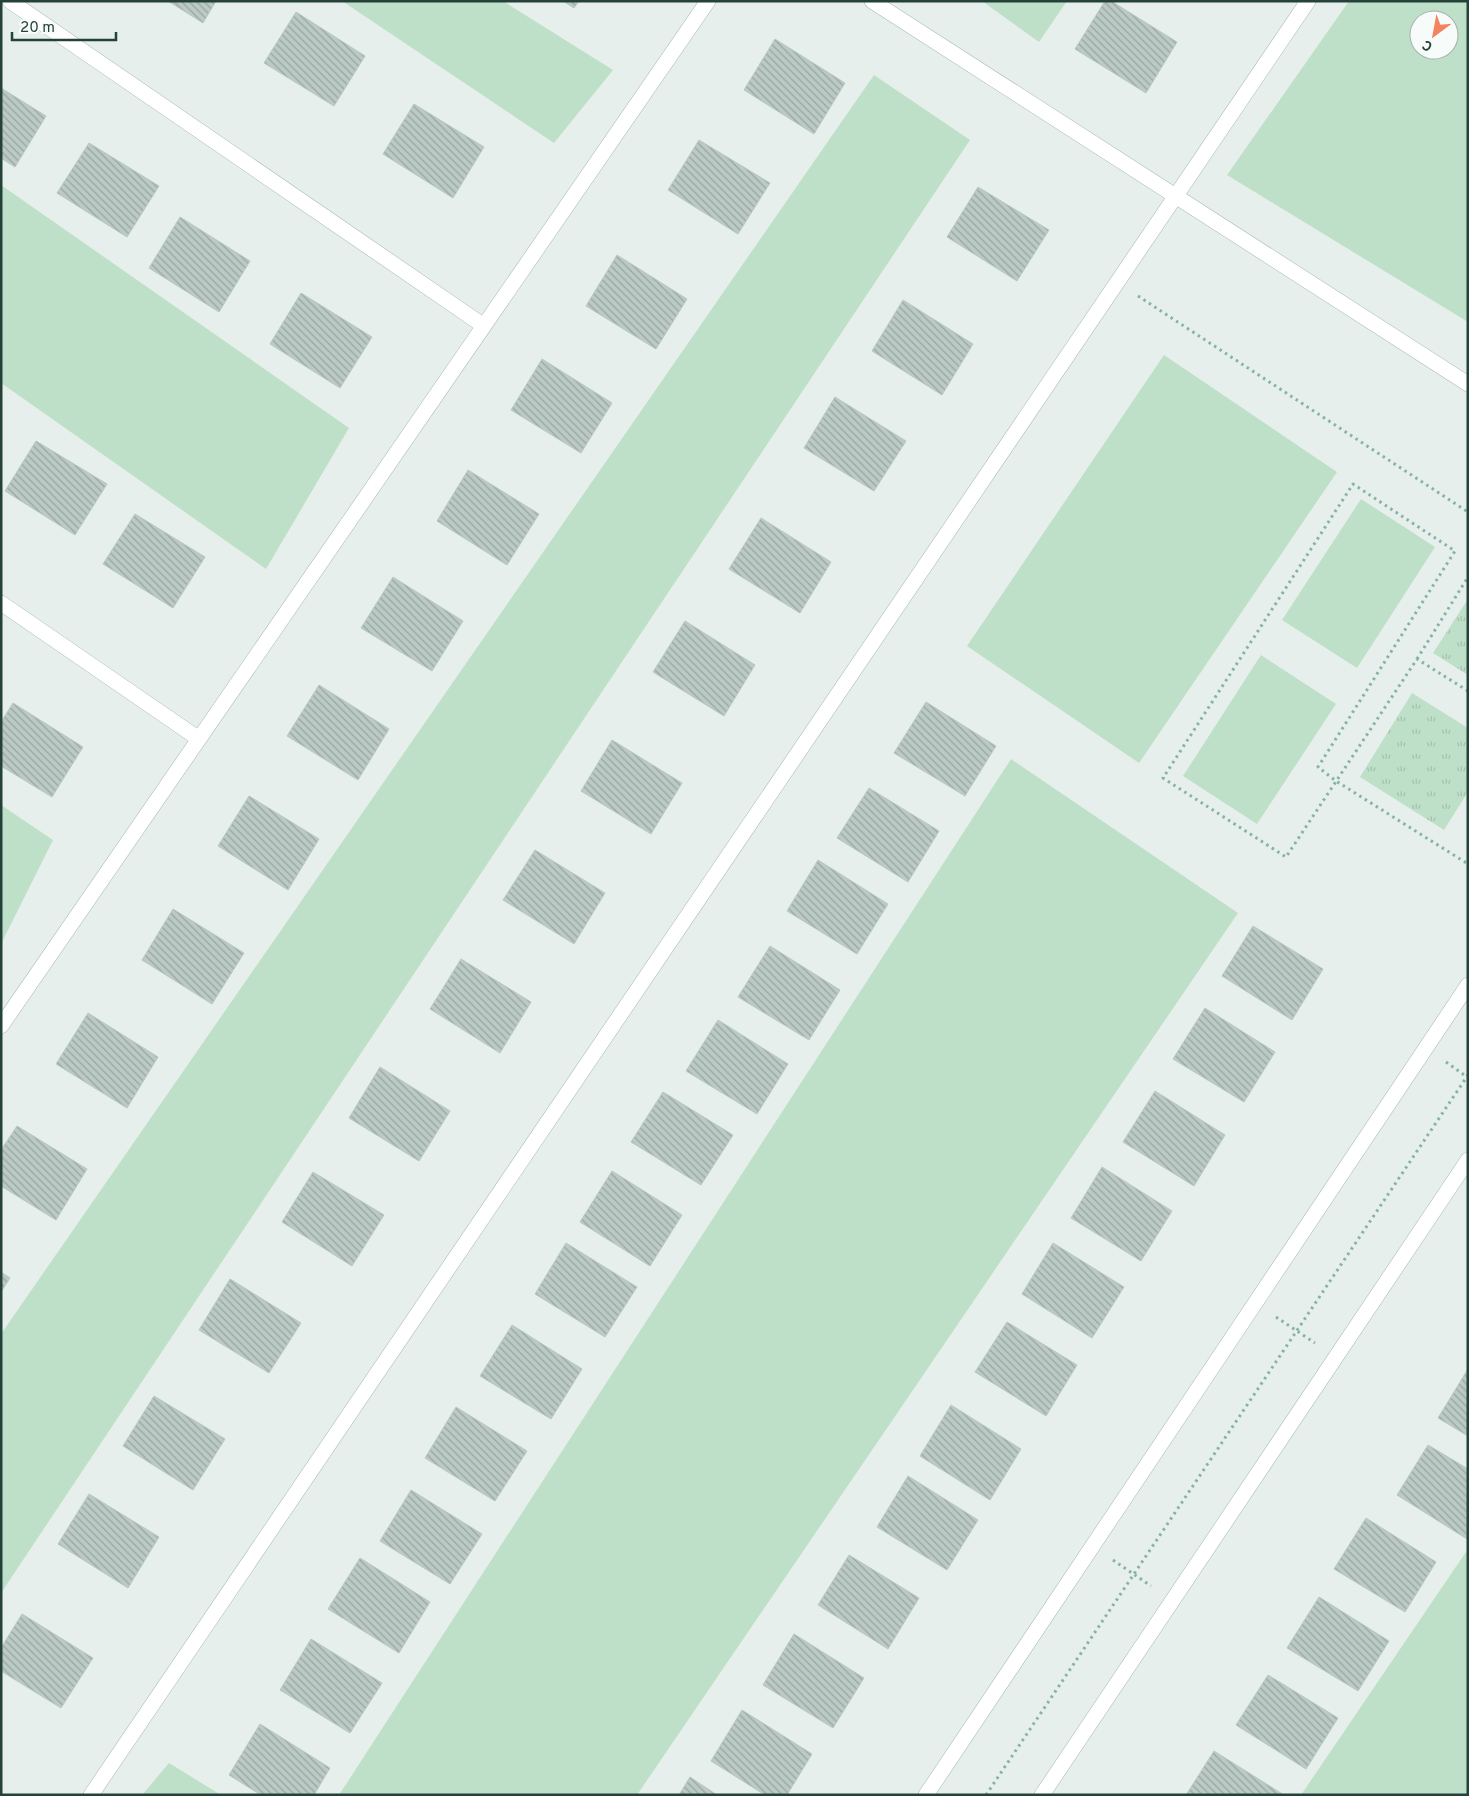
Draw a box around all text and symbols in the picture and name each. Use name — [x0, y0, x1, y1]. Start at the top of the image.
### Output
scale bar — [12, 10, 116, 42]
north arrow — [1409, 10, 1459, 60]
text: 20 m — [20, 19, 55, 38]
text: С — [1420, 35, 1436, 54]

